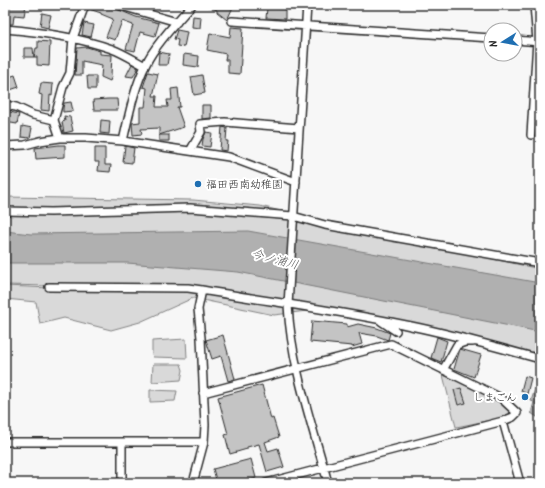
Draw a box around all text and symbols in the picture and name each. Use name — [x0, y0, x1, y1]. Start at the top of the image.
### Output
north arrow — [483, 22, 523, 62]
text: N — [485, 39, 504, 49]
place label: 福田西南幼稚園 — [206, 176, 283, 194]
marker: 福田西南幼稚園 — [193, 179, 203, 189]
water label: 今ノ浦川 — [249, 244, 301, 275]
place label: しまごん — [473, 389, 517, 407]
marker: しまごん — [520, 392, 530, 402]

